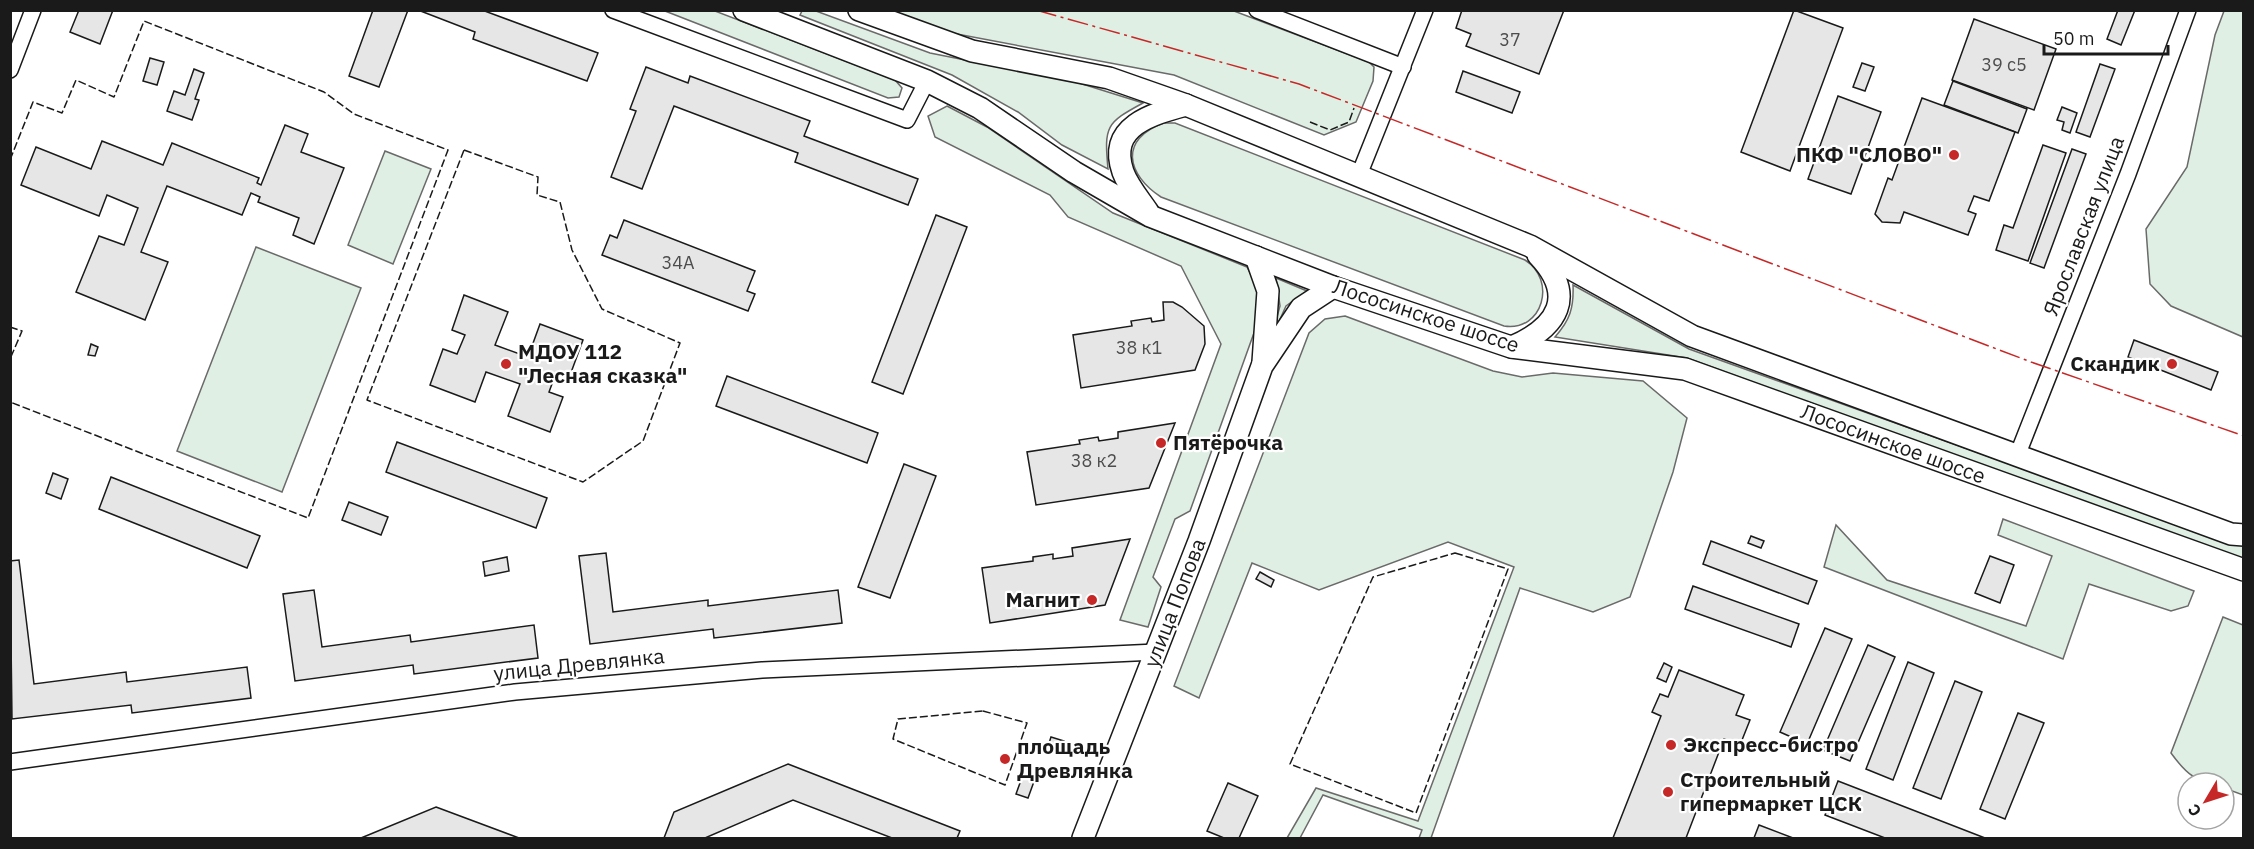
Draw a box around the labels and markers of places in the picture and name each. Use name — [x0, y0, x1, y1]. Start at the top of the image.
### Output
place label: ПКФ "СЛОВО" — [1796, 140, 1942, 168]
marker: ПКФ "СЛОВО" — [1947, 148, 1961, 162]
place label: МДОУ 112 "Лесная сказка" — [518, 337, 687, 389]
place label: Скандик — [2070, 349, 2160, 377]
marker: МДОУ 112 "Лесная сказка" — [499, 357, 513, 371]
marker: Скандик — [2165, 357, 2179, 371]
place label: Пятёрочка — [1173, 428, 1283, 456]
marker: Пятёрочка — [1154, 436, 1168, 450]
place label: Магнит — [1005, 585, 1080, 613]
marker: Магнит — [1085, 593, 1099, 607]
place label: Экспресс-бистро — [1683, 730, 1858, 758]
place label: площадь Древлянка — [1017, 732, 1133, 784]
marker: Экспресс-бистро — [1664, 738, 1678, 752]
marker: площадь Древлянка — [998, 752, 1012, 766]
place label: Строительный гипермаркет ЦСК — [1680, 765, 1862, 817]
marker: Строительный гипермаркет ЦСК — [1661, 785, 1675, 799]

